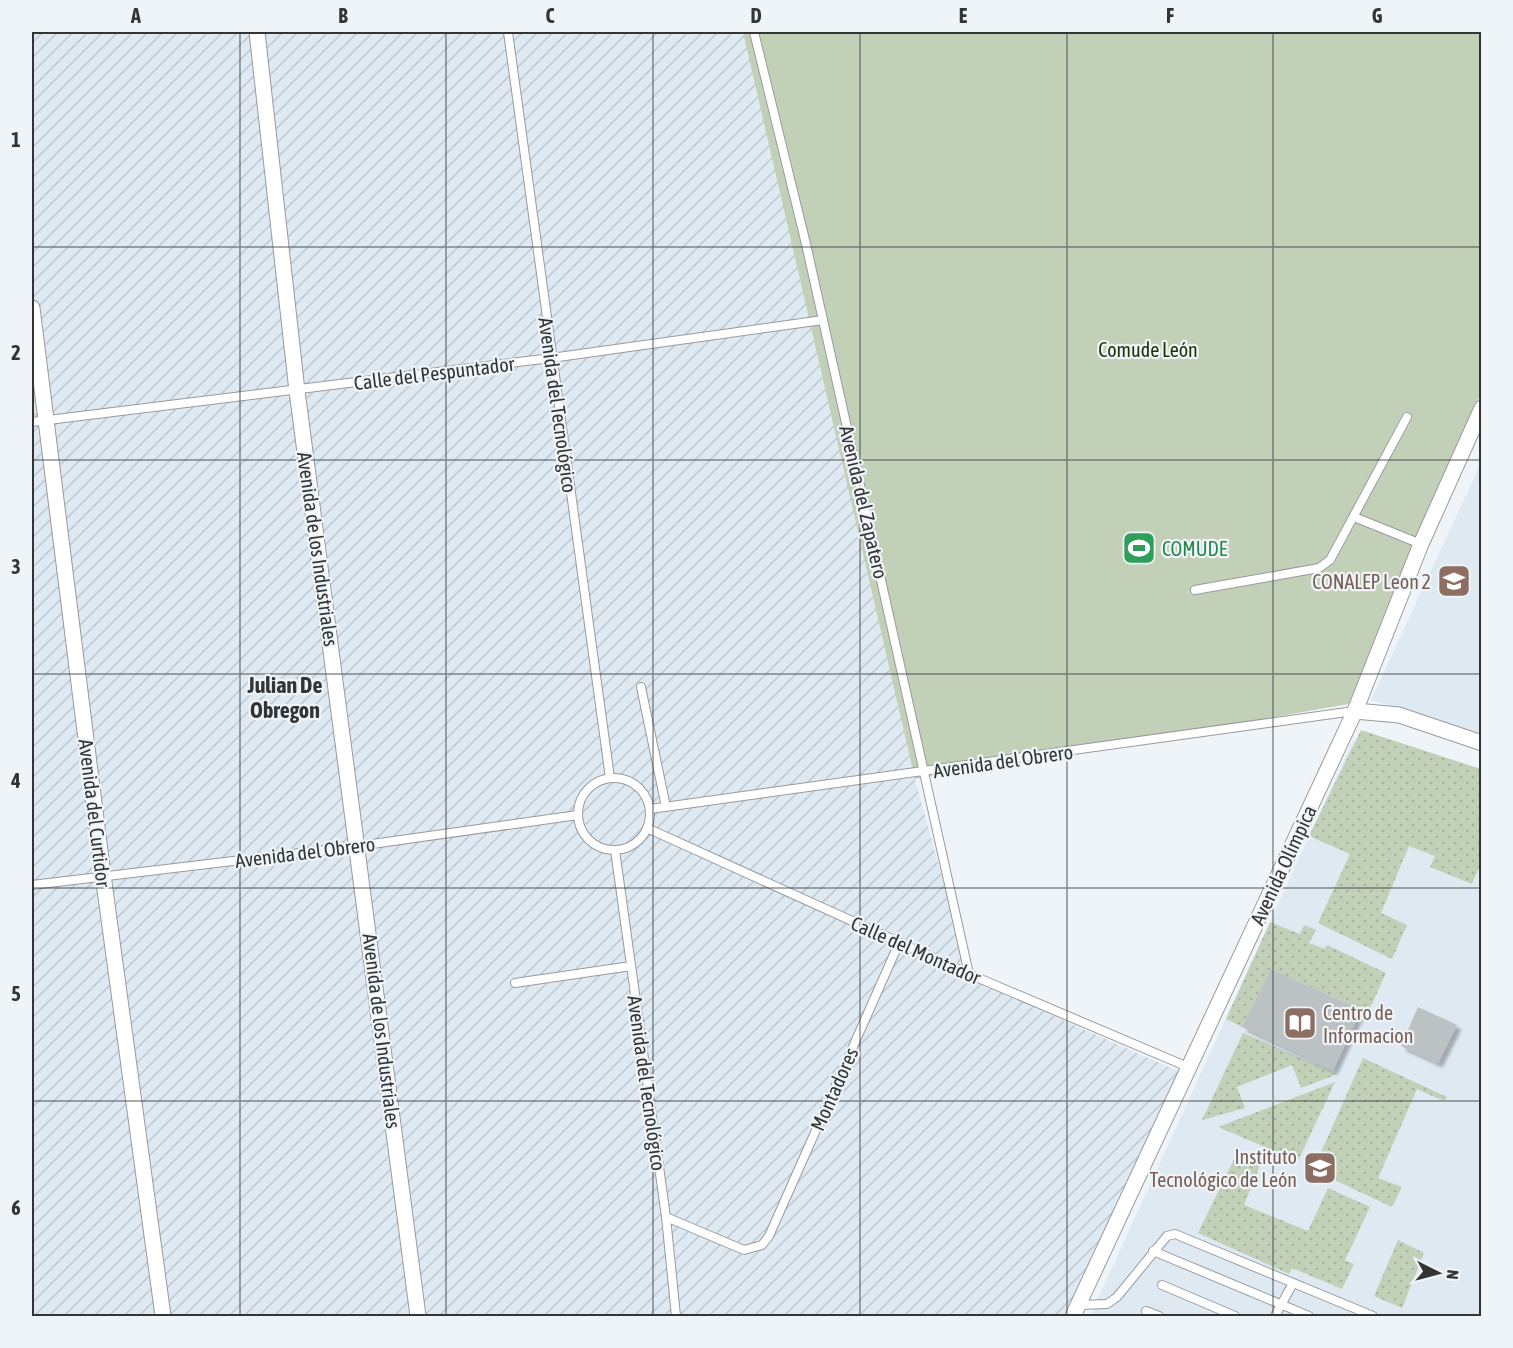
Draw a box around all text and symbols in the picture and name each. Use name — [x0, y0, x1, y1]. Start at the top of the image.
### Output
text: A — [130, 4, 141, 27]
text: B — [338, 4, 348, 27]
text: C — [546, 4, 555, 27]
text: D — [750, 4, 762, 27]
text: E — [959, 4, 968, 27]
text: F — [1166, 4, 1174, 27]
text: G — [1372, 4, 1383, 27]
text: 1 — [11, 128, 21, 151]
street label: Avenida del Tecnológico — [534, 316, 582, 494]
park label: Comude León — [1098, 338, 1198, 361]
text: 2 — [11, 341, 21, 364]
street label: Calle del Pespuntador — [352, 352, 517, 394]
street label: Avenida del Zapatero — [835, 423, 893, 581]
street label: Avenida de los Industriales — [293, 450, 343, 648]
sports icon: COMUDE — [1121, 530, 1157, 566]
place label: COMUDE — [1162, 537, 1228, 560]
text: 3 — [11, 555, 21, 578]
school or university icon: CONALEP Leon 2 — [1436, 563, 1472, 599]
place label: CONALEP Leon 2 — [1312, 570, 1431, 593]
district label: Julian De Obregon — [247, 672, 322, 723]
street label: Avenida del Curtidor — [75, 738, 116, 889]
street label: Avenida del Obrero — [932, 740, 1074, 782]
text: 4 — [10, 769, 21, 792]
street label: Avenida Olímpica — [1245, 801, 1321, 929]
street label: Avenida del Obrero — [234, 832, 376, 872]
street label: Calle del Montador — [848, 911, 985, 989]
street label: Avenida de los Industriales — [359, 932, 405, 1130]
text: 5 — [11, 982, 21, 1005]
street label: Avenida del Tecnológico — [623, 994, 671, 1172]
place label: Centro de Informacion — [1323, 1001, 1413, 1047]
library icon: Centro de Informacion — [1282, 1005, 1318, 1041]
street label: Montadores — [805, 1044, 863, 1134]
place label: Instituto Tecnológico de León — [1150, 1145, 1297, 1191]
school or university icon: Instituto Tecnológico de León — [1302, 1150, 1338, 1186]
text: 6 — [11, 1196, 21, 1219]
north arrow — [1408, 1243, 1468, 1303]
text: N — [1443, 1269, 1462, 1280]

